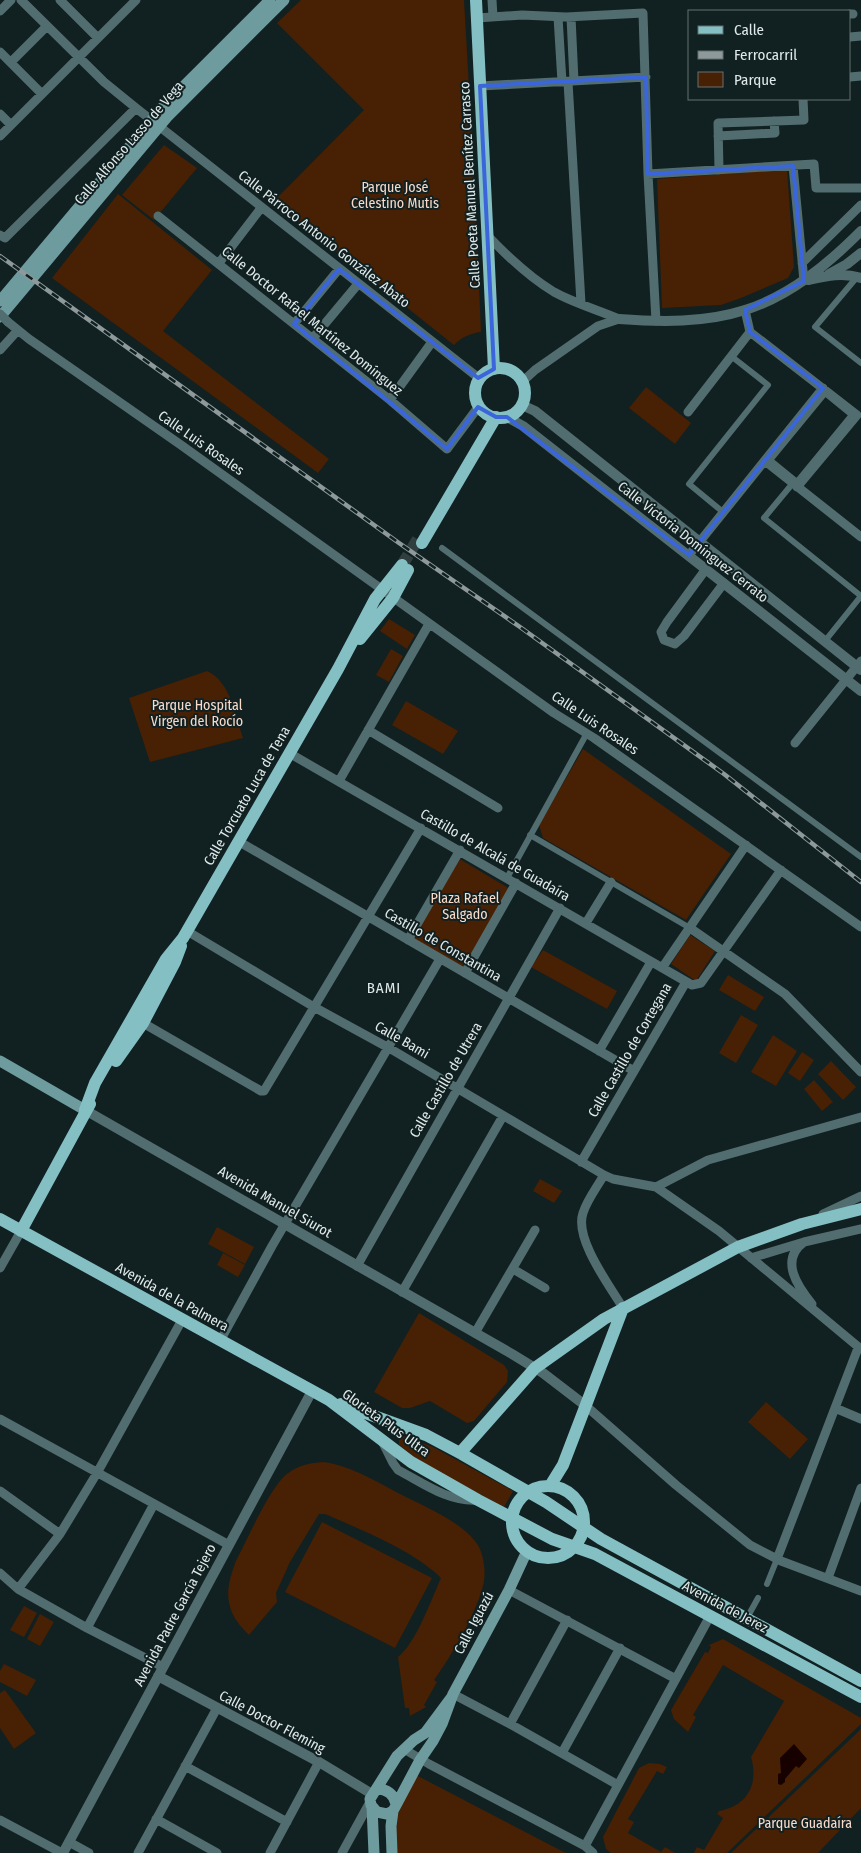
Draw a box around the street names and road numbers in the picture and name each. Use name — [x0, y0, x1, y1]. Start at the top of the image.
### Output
street label: Calle Alfonso Lasso de Vega — [71, 78, 187, 208]
street label: Calle Poeta Manuel Benítez Carrasco — [456, 81, 484, 289]
street label: Calle Párroco Antonio González Abato — [235, 167, 413, 311]
street label: Calle Doctor Rafael Martínez Domínguez — [218, 243, 406, 400]
street label: Calle Luis Rosales — [155, 407, 247, 479]
street label: Calle Victoria Domínguez Cerrato — [614, 478, 772, 606]
street label: Calle Luis Rosales — [548, 688, 642, 758]
street label: Calle Torcuato Luca de Tena — [200, 723, 294, 869]
street label: Castillo de Alcalá de Guadaíra — [417, 805, 573, 905]
street label: Castillo de Constantina — [382, 905, 505, 985]
street label: Calle Castillo de Cortegana — [585, 980, 676, 1120]
street label: Calle Bami — [372, 1018, 432, 1062]
street label: Calle Castillo de Utrera — [406, 1019, 486, 1141]
street label: Avenida Manuel Siurot — [215, 1162, 335, 1242]
street label: Avenida de la Palmera — [113, 1259, 232, 1335]
street label: Glorieta Plus Ultra — [339, 1385, 433, 1461]
street label: Avenida Padre García Tejero — [130, 1541, 220, 1689]
street label: Avenida de Jerez — [679, 1577, 771, 1637]
street label: Calle Iguazú — [450, 1589, 498, 1657]
street label: Calle Doctor Fleming — [216, 1687, 328, 1757]

